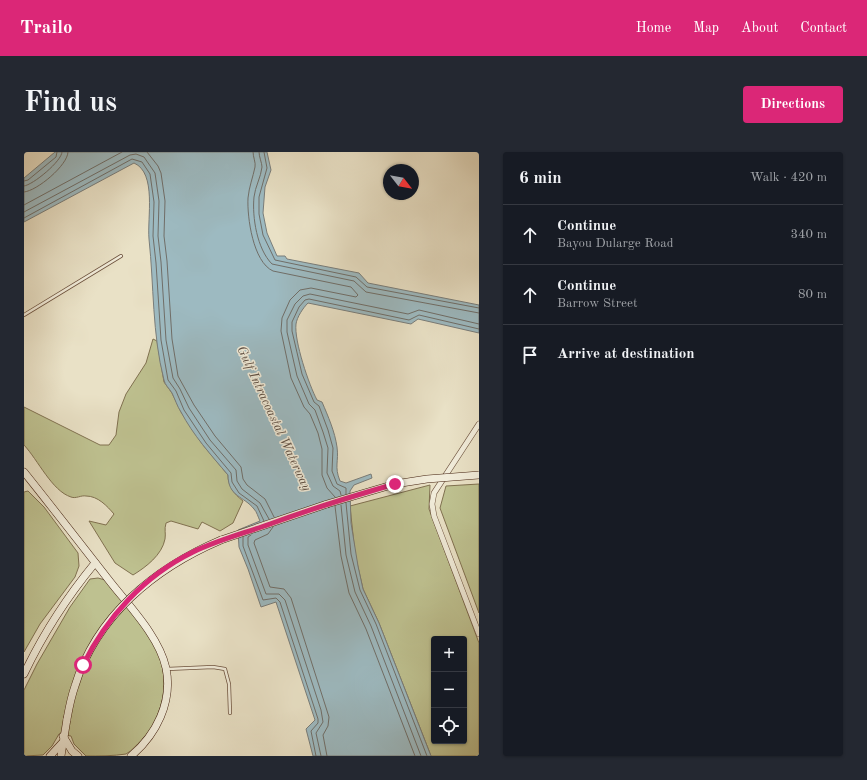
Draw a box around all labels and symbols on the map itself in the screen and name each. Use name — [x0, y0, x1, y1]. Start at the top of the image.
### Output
north arrow — [383, 164, 419, 200]
water label: Gulf Intracoastal Waterway — [234, 344, 313, 493]
route end — [386, 475, 404, 493]
route start — [74, 656, 92, 674]

